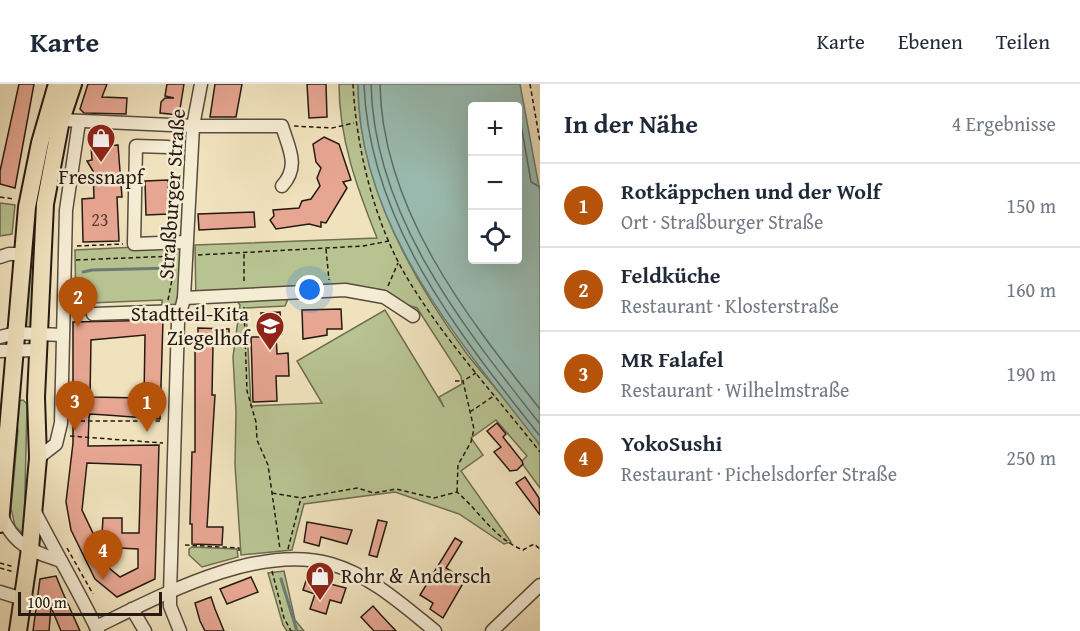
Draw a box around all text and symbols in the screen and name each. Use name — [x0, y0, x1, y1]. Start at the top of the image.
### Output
text: Karte — [30, 21, 99, 62]
text: Karte — [817, 26, 865, 57]
text: Ebenen — [898, 26, 963, 57]
text: Teilen — [996, 26, 1050, 57]
map controls — [468, 102, 522, 264]
button: + — [468, 102, 522, 156]
text: In der Nähe — [564, 104, 698, 143]
street label: Straßburger Straße — [150, 107, 193, 280]
text: 4 Ergebnisse — [952, 109, 1056, 138]
shop icon: Fressnapf — [85, 122, 117, 164]
button: − — [468, 156, 522, 210]
place label: Fressnapf — [59, 161, 146, 192]
text: Rotkäppchen und der Wolf — [621, 175, 880, 207]
text: 1 — [578, 191, 589, 220]
text: 150 m — [1006, 191, 1056, 220]
house number: 23 — [91, 206, 109, 233]
text: Ort · Straßburger Straße — [621, 207, 823, 236]
button: locate — [468, 210, 522, 264]
text: Feldküche — [621, 259, 721, 291]
your location — [295, 275, 324, 304]
text: 2 — [578, 275, 589, 304]
text: 160 m — [1006, 275, 1056, 304]
pin: 2 — [58, 278, 98, 327]
text: Restaurant · Klosterstraße — [621, 291, 839, 320]
place label: Stadtteil-Kita Ziegelhof — [131, 298, 251, 353]
school or university icon: Stadtteil-Kita Ziegelhof — [254, 310, 286, 352]
text: MR Falafel — [621, 343, 724, 375]
text: 3 — [578, 359, 589, 388]
text: 190 m — [1006, 359, 1056, 388]
text: Restaurant · Wilhelmstraße — [621, 375, 850, 404]
pin: 3 — [56, 382, 94, 431]
pin: 1 — [128, 382, 166, 432]
text: YokoSushi — [621, 427, 722, 459]
text: 4 — [578, 443, 589, 472]
text: 250 m — [1006, 443, 1056, 472]
text: Restaurant · Pichelsdorfer Straße — [621, 459, 897, 488]
pin: 4 — [84, 530, 122, 580]
shop icon: Rohr & Andersch — [304, 560, 336, 602]
place label: Rohr & Andersch — [341, 560, 491, 591]
scale bar — [18, 589, 162, 616]
text: 100 m — [27, 590, 67, 614]

